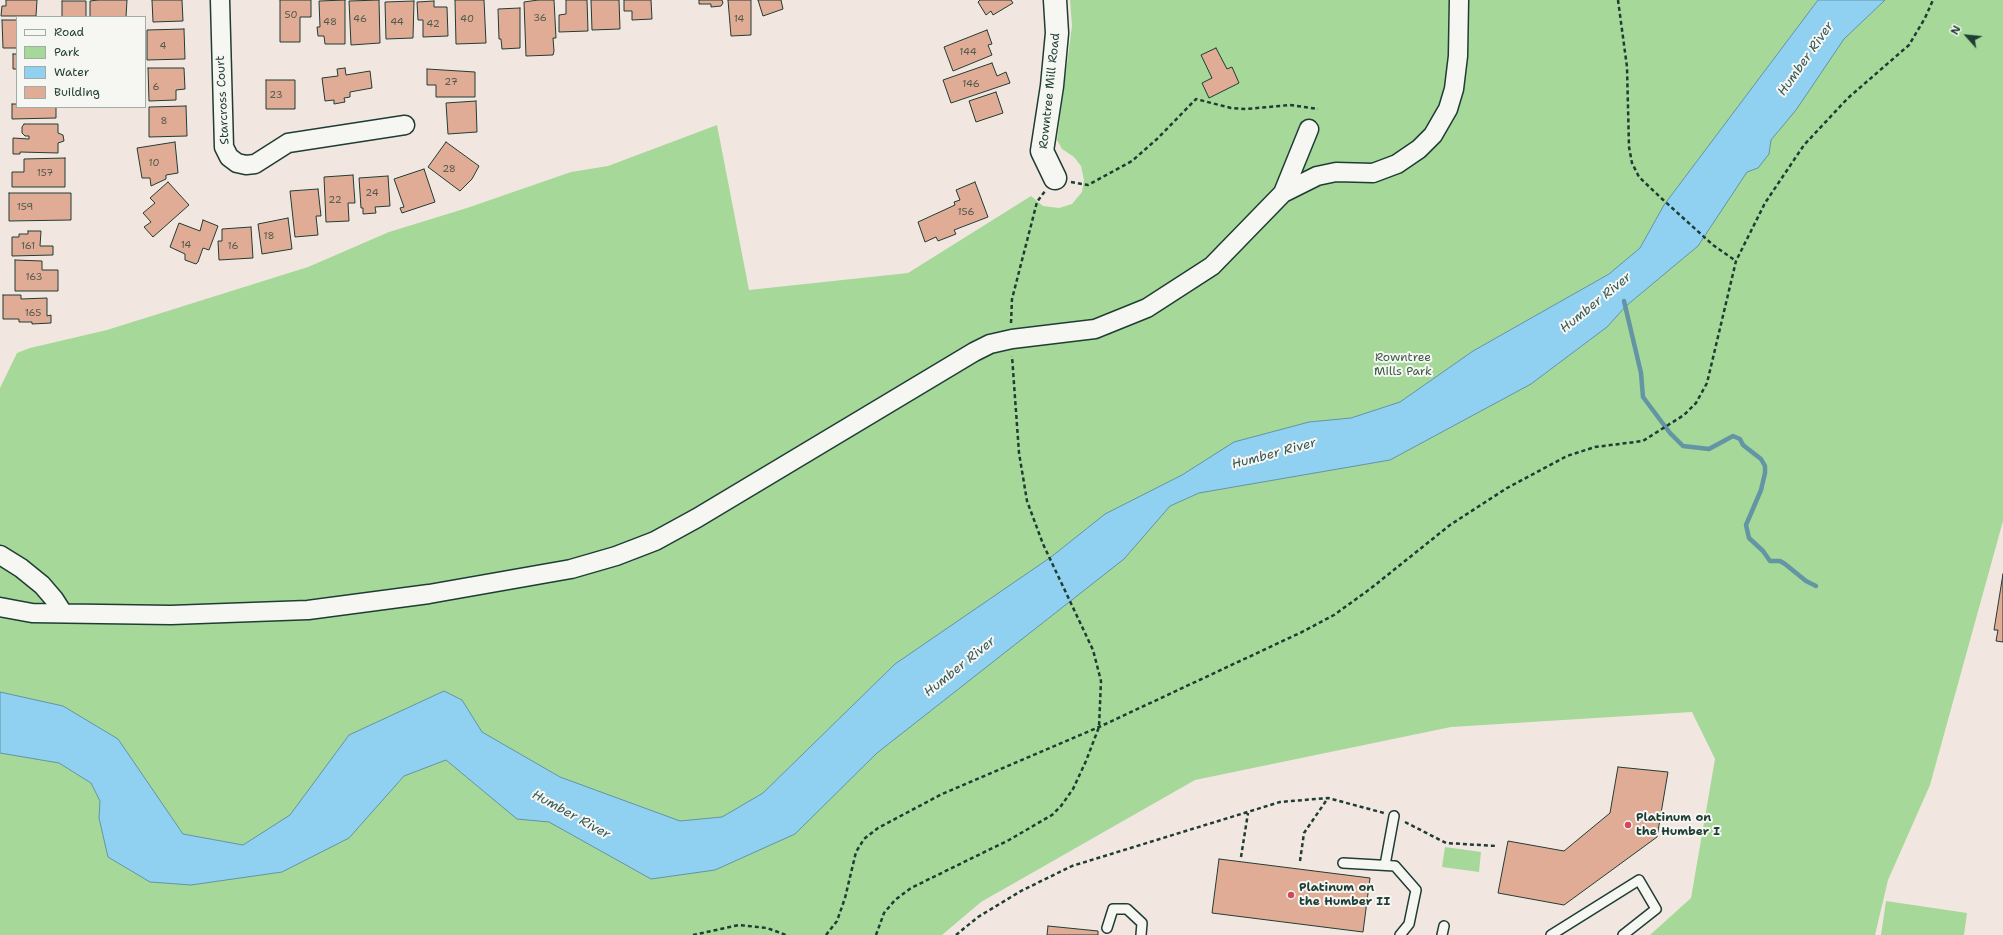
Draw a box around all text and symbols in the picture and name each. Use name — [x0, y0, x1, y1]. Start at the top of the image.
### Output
house number: 50 — [284, 9, 298, 21]
house number: 36 — [533, 12, 547, 24]
house number: 46 — [353, 13, 367, 25]
house number: 40 — [460, 13, 474, 25]
house number: 14 — [734, 13, 744, 25]
legend — [16, 16, 146, 108]
house number: 48 — [323, 16, 337, 28]
house number: 44 — [390, 16, 404, 28]
north arrow — [1947, 16, 1987, 56]
house number: 42 — [426, 18, 440, 30]
water label: Humber River — [1775, 19, 1837, 99]
text: N — [1947, 23, 1965, 38]
text: Road — [54, 24, 84, 40]
street label: Rowntree Mill Road — [1037, 32, 1063, 150]
house number: 4 — [160, 40, 166, 52]
text: Park — [54, 44, 80, 60]
house number: 144 — [959, 46, 977, 58]
street label: Starcross Court — [213, 55, 233, 145]
text: Water — [54, 64, 89, 80]
house number: 27 — [444, 76, 458, 88]
house number: 146 — [962, 78, 980, 90]
house number: 6 — [153, 81, 159, 93]
text: Building — [54, 84, 100, 100]
house number: 23 — [269, 89, 283, 101]
house number: 8 — [161, 115, 167, 127]
house number: 10 — [149, 157, 159, 169]
house number: 28 — [442, 163, 456, 175]
house number: 157 — [37, 167, 53, 179]
house number: 24 — [365, 187, 379, 199]
house number: 22 — [328, 194, 342, 206]
house number: 159 — [17, 201, 33, 213]
house number: 156 — [958, 206, 974, 218]
house number: 18 — [263, 230, 275, 242]
house number: 14 — [181, 239, 191, 251]
house number: 161 — [21, 240, 35, 252]
house number: 16 — [228, 240, 238, 252]
water label: Humber River — [1557, 270, 1635, 336]
house number: 163 — [25, 271, 43, 283]
house number: 165 — [25, 307, 41, 319]
park label: Rowntree Mills Park — [1374, 351, 1432, 379]
water label: Humber River — [1230, 435, 1318, 473]
water label: Humber River — [921, 634, 999, 700]
water label: Humber River — [529, 787, 613, 843]
place label: Platinum on the Humber I — [1636, 811, 1720, 839]
marker: Platinum on the Humber I — [1623, 820, 1633, 830]
place label: Platinum on the Humber II — [1299, 881, 1390, 909]
marker: Platinum on the Humber II — [1286, 890, 1296, 900]

